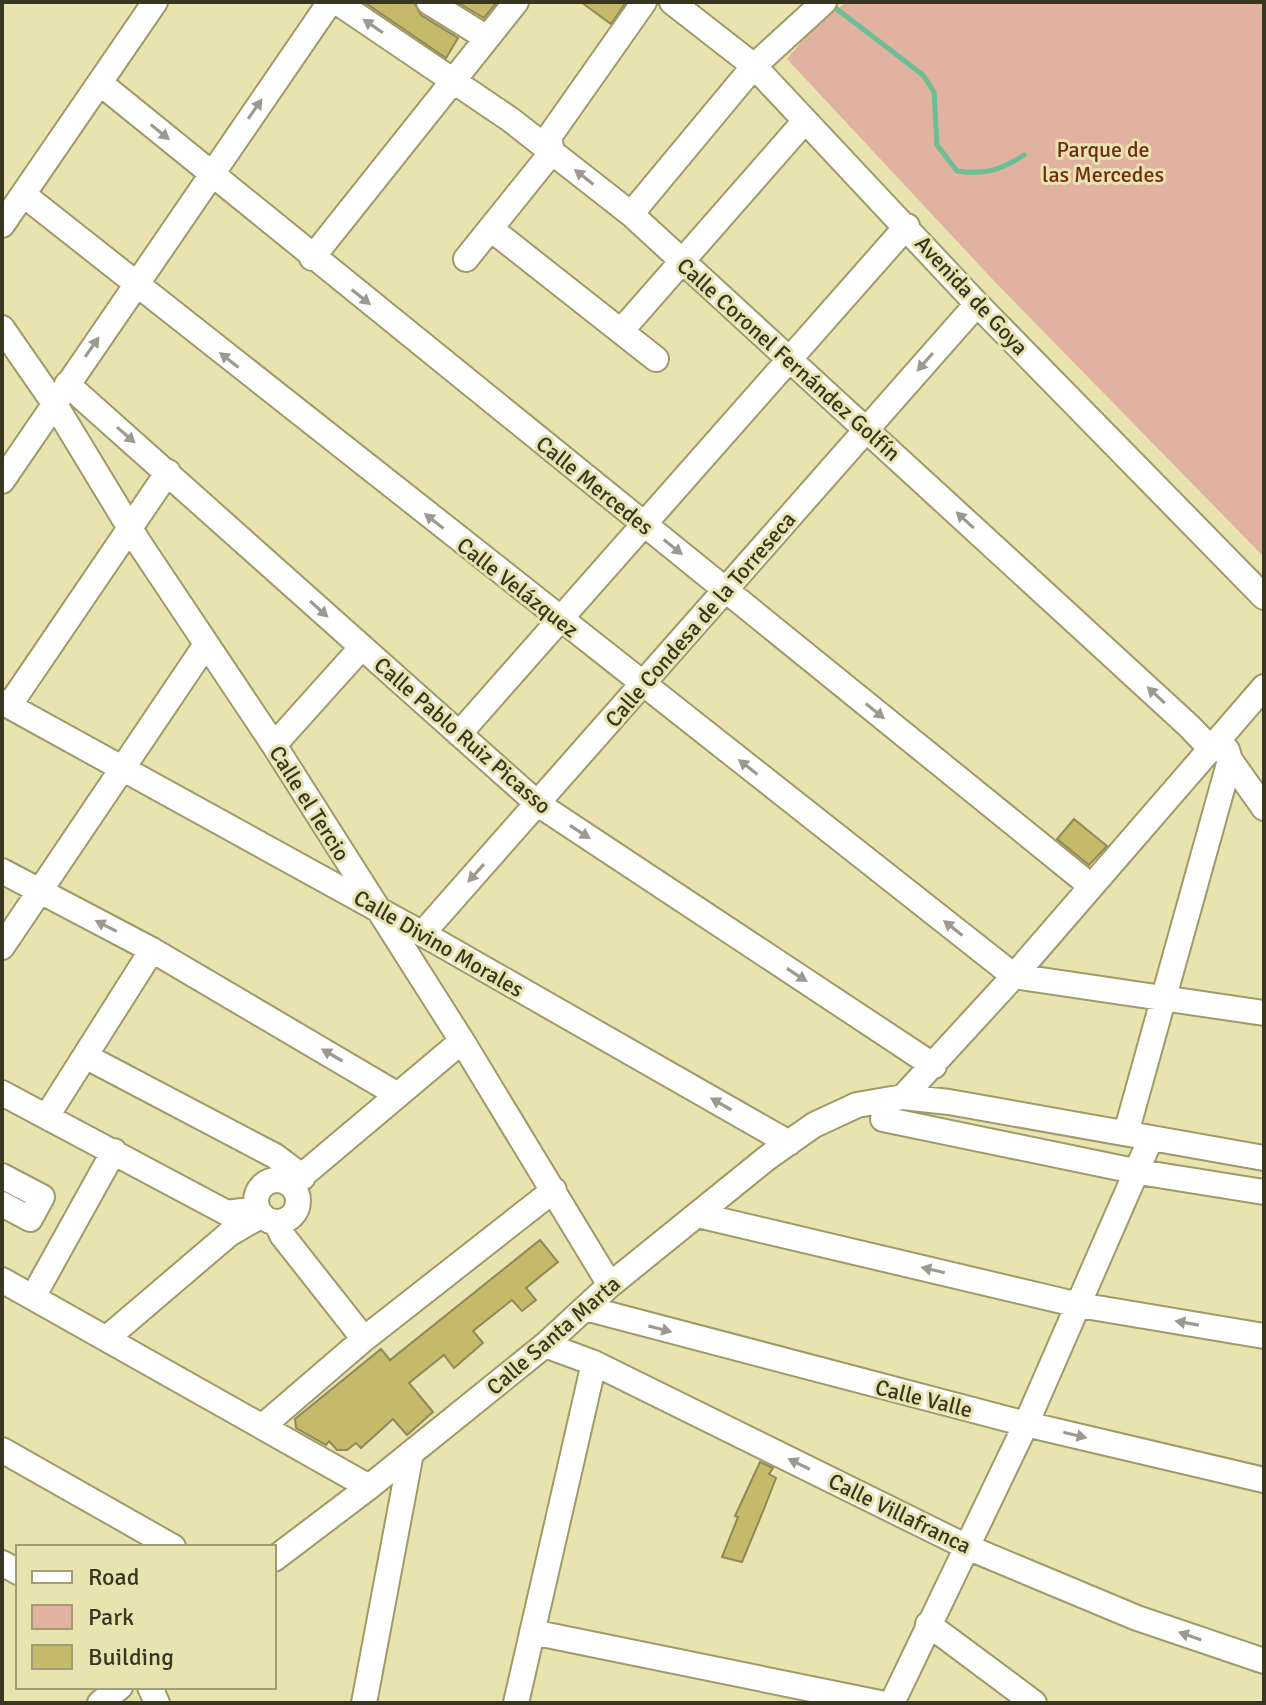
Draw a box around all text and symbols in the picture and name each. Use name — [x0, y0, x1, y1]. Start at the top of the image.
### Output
one-way arrow — [362, 19, 384, 34]
one-way arrow — [247, 99, 262, 120]
one-way arrow — [150, 123, 170, 140]
park label: Parque de las Mercedes — [1042, 136, 1164, 188]
one-way arrow — [574, 170, 594, 186]
street label: Avenida de Goya — [909, 230, 1034, 361]
street label: Calle Coronel Fernández Golfín — [671, 252, 906, 467]
one-way arrow — [351, 288, 371, 305]
one-way arrow — [84, 336, 99, 357]
one-way arrow — [219, 352, 239, 369]
one-way arrow — [917, 353, 935, 372]
one-way arrow — [115, 426, 135, 443]
street label: Calle Mercedes — [531, 430, 659, 541]
street label: Calle Condesa de la Torreseca — [599, 506, 801, 733]
one-way arrow — [956, 511, 975, 529]
one-way arrow — [424, 513, 444, 529]
street label: Calle Velázquez — [451, 532, 584, 643]
one-way arrow — [663, 539, 683, 555]
one-way arrow — [310, 599, 329, 617]
street label: Calle Pablo Ruiz Picasso — [369, 651, 557, 820]
one-way arrow — [1147, 687, 1166, 705]
one-way arrow — [865, 702, 885, 719]
street label: Calle el Tercio — [264, 741, 356, 866]
one-way arrow — [738, 760, 759, 776]
one-way arrow — [569, 825, 591, 839]
one-way arrow — [468, 864, 486, 883]
street label: Calle Divino Morales — [349, 884, 529, 1003]
one-way arrow — [94, 920, 117, 933]
one-way arrow — [943, 920, 963, 937]
one-way arrow — [786, 968, 808, 982]
one-way arrow — [320, 1048, 343, 1062]
one-way arrow — [710, 1097, 732, 1111]
one-way arrow — [920, 1263, 945, 1276]
street label: Calle Santa Marta — [481, 1270, 626, 1401]
one-way arrow — [1174, 1317, 1199, 1329]
one-way arrow — [648, 1324, 673, 1336]
street label: Calle Valle — [873, 1373, 975, 1424]
one-way arrow — [1062, 1430, 1087, 1442]
one-way arrow — [787, 1457, 810, 1471]
street label: Calle Villafranca — [824, 1467, 976, 1560]
legend — [16, 1545, 276, 1689]
text: Road — [88, 1562, 139, 1592]
text: Park — [88, 1602, 134, 1632]
one-way arrow — [1178, 1629, 1202, 1641]
text: Building — [88, 1642, 174, 1672]

